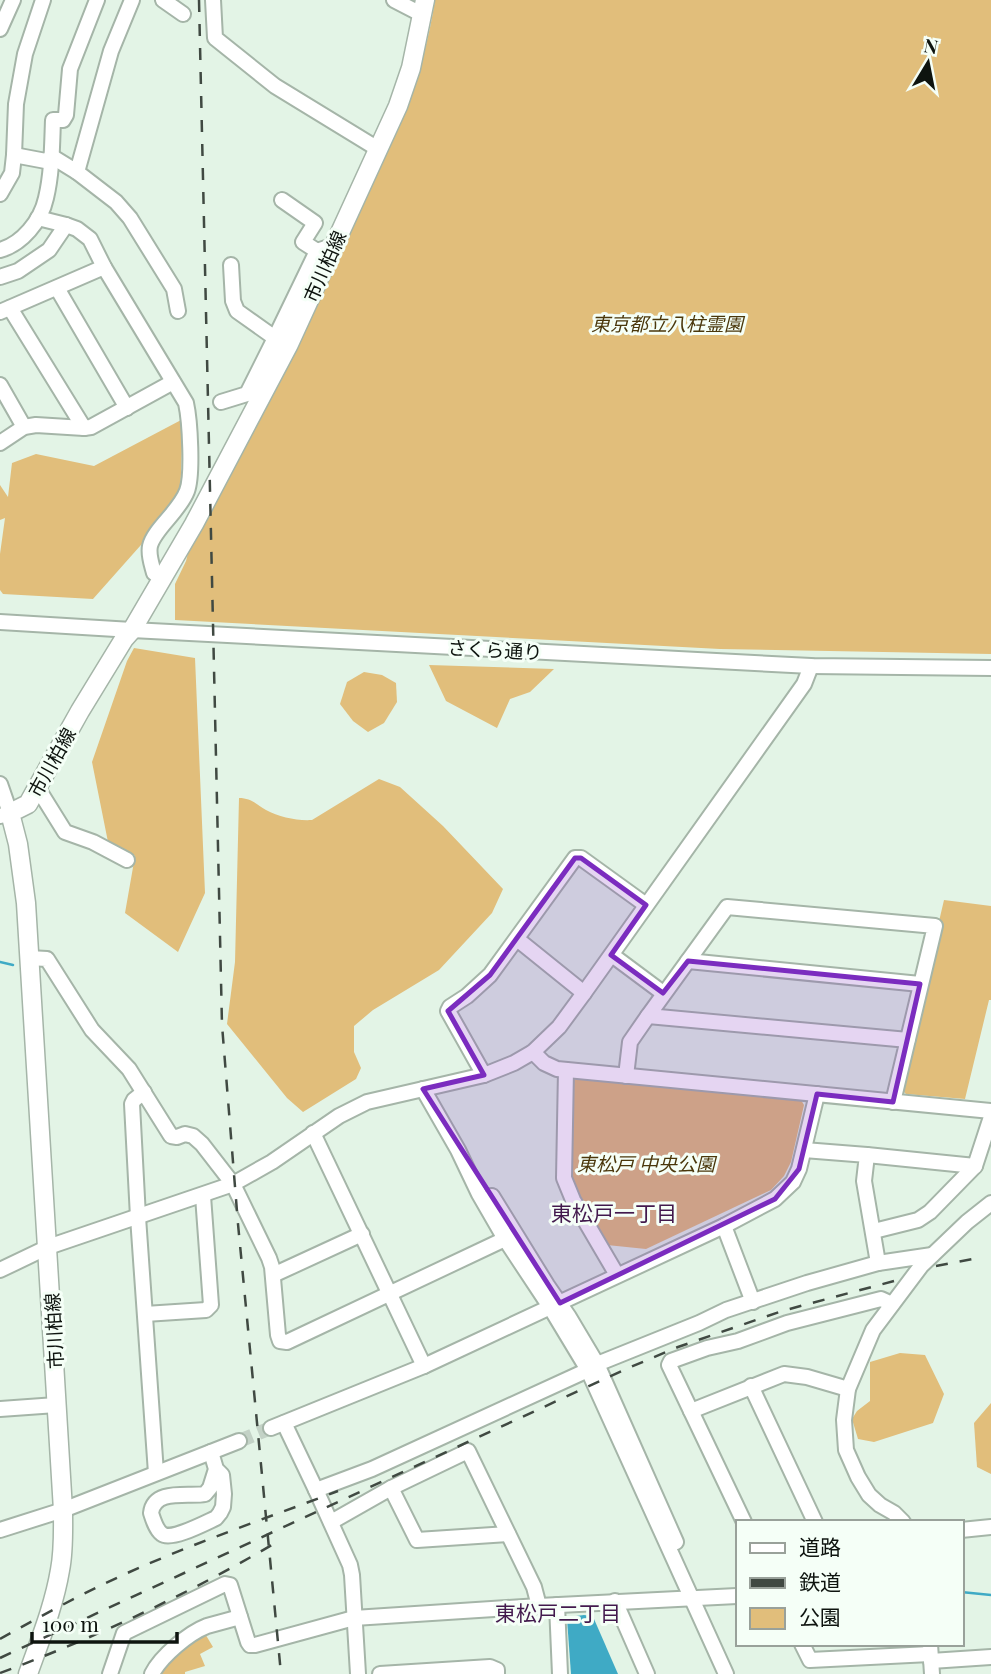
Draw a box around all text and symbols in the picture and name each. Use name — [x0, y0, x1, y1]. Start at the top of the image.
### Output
north arrow — [893, 28, 963, 98]
text: N — [922, 31, 940, 59]
street label: 市川柏線 — [297, 226, 351, 306]
park label: 東京都立八柱霊園 — [591, 310, 746, 336]
street label: さくら通り — [447, 634, 543, 664]
street label: 市川柏線 — [21, 722, 81, 802]
park label: 東松戸 中央公園 — [577, 1150, 718, 1176]
district label: 東松戸一丁目 — [551, 1198, 677, 1226]
street label: 市川柏線 — [38, 1292, 68, 1370]
legend — [736, 1520, 963, 1646]
text: 道路 — [799, 1532, 841, 1560]
text: 鉄道 — [799, 1567, 841, 1595]
district label: 東松戸二丁目 — [495, 1598, 621, 1626]
scale bar — [32, 1600, 177, 1644]
text: 公園 — [799, 1602, 841, 1630]
text: 100 m — [42, 1609, 99, 1637]

